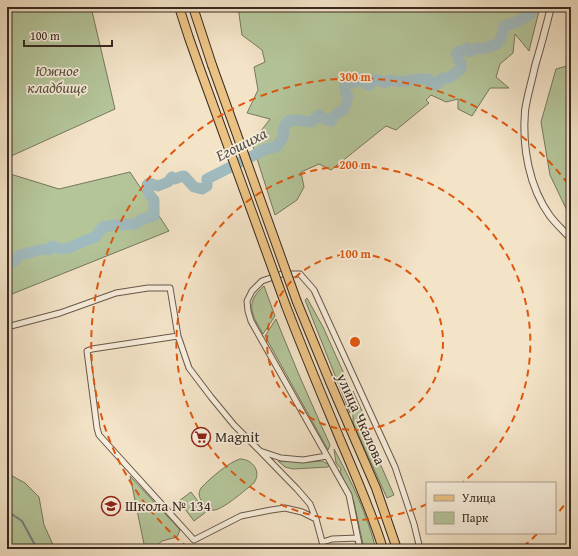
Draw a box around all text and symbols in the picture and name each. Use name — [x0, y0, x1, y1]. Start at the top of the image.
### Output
scale bar — [24, 22, 112, 48]
text: 100 m — [30, 27, 60, 44]
park label: Южное кладбище — [27, 60, 87, 98]
text: 300 m — [339, 68, 372, 85]
water label: Егошиха — [210, 121, 271, 168]
text: 200 m — [339, 156, 372, 173]
text: 100 m — [339, 245, 372, 262]
centre of rings — [348, 335, 362, 349]
street label: улица Чкалова — [331, 369, 391, 469]
supermarket icon: Magnit — [190, 426, 212, 448]
place label: Magnit — [215, 426, 260, 447]
legend — [426, 482, 556, 534]
text: Улица — [462, 489, 496, 506]
school or university icon: Школа № 134 — [100, 495, 122, 517]
place label: Школа № 134 — [125, 495, 211, 516]
text: Парк — [462, 509, 489, 526]

